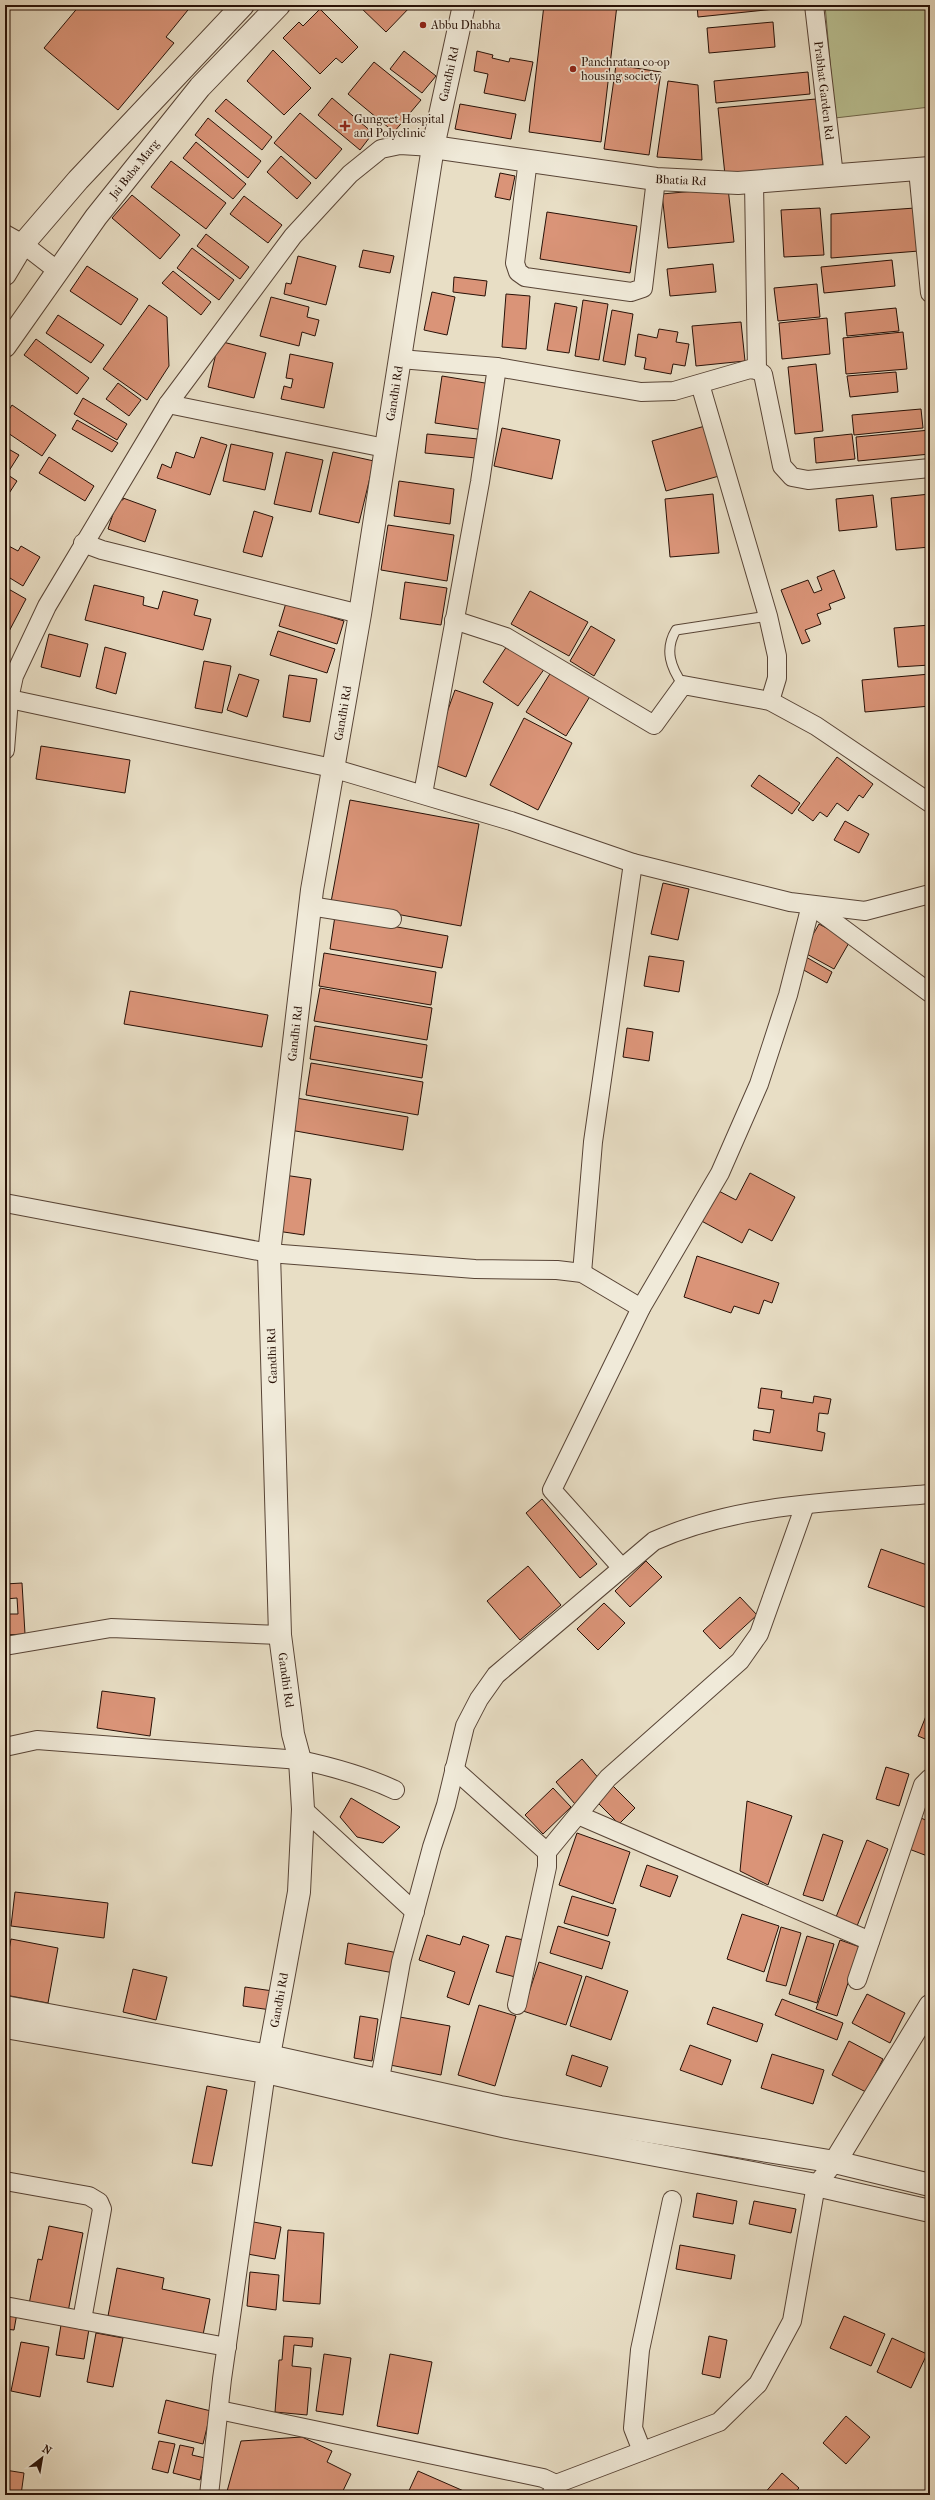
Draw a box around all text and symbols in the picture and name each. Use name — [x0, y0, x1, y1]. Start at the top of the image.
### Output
place label: Abbu Dhabha — [430, 18, 501, 32]
marker: Abbu Dhabha — [418, 20, 428, 30]
street label: Prabhat Garden Rd — [811, 40, 837, 141]
street label: Gandhi Rd — [436, 45, 462, 103]
place label: Panchratan co-op housing society — [581, 55, 670, 83]
marker: Panchratan co-op housing society — [568, 64, 578, 74]
place label: Gungeet Hospital and Polyclinic — [354, 112, 445, 140]
marker: Gungeet Hospital and Polyclinic — [339, 120, 351, 132]
street label: Jai Baba Marg — [106, 136, 162, 202]
street label: Bhatia Rd — [655, 172, 707, 188]
street label: Gandhi Rd — [383, 364, 406, 422]
street label: Gandhi Rd — [331, 684, 354, 742]
street label: Gandhi Rd — [285, 1005, 305, 1062]
street label: Gandhi Rd — [264, 1328, 280, 1384]
street label: Gandhi Rd — [275, 1652, 297, 1709]
street label: Gandhi Rd — [267, 1971, 291, 2029]
north arrow — [22, 2438, 62, 2478]
text: N — [40, 2442, 54, 2458]

